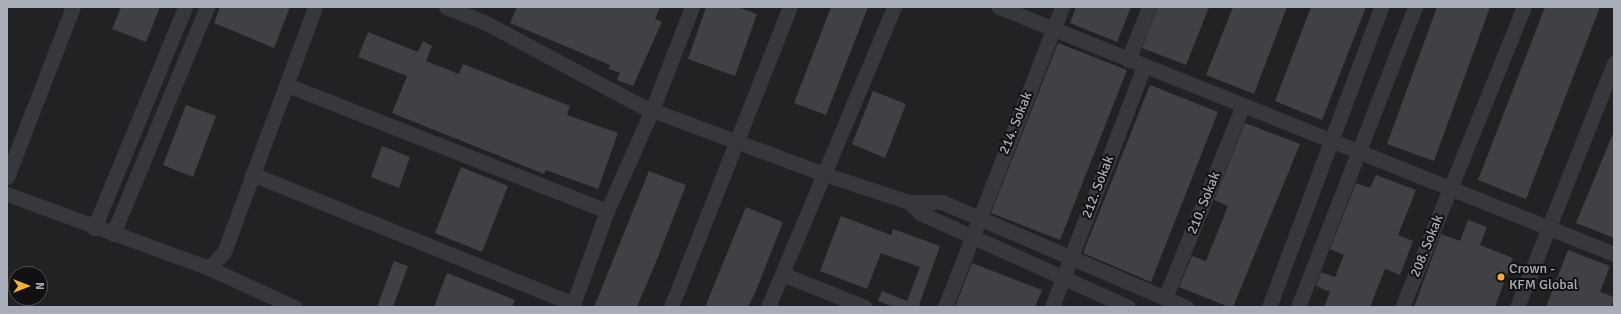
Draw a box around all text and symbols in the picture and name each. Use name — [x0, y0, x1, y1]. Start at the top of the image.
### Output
street label: 214. Sokak — [996, 89, 1036, 157]
street label: 212. Sokak — [1078, 153, 1118, 221]
street label: 210. Sokak — [1184, 169, 1224, 237]
street label: 208. Sokak — [1407, 212, 1447, 280]
place label: Crown - KFM Global — [1509, 261, 1578, 294]
north arrow — [8, 266, 48, 306]
marker: Crown - KFM Global — [1496, 272, 1506, 282]
text: N — [33, 282, 46, 290]

